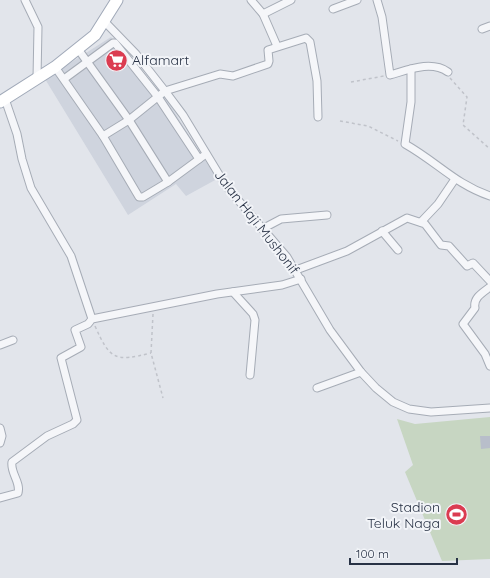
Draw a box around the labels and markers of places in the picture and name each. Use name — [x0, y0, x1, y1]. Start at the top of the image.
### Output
supermarket icon: Alfamart — [103, 47, 129, 73]
place label: Alfamart — [132, 51, 189, 69]
place label: Stadion Teluk Naga — [367, 498, 440, 532]
sports icon: Stadion Teluk Naga — [443, 502, 469, 528]

